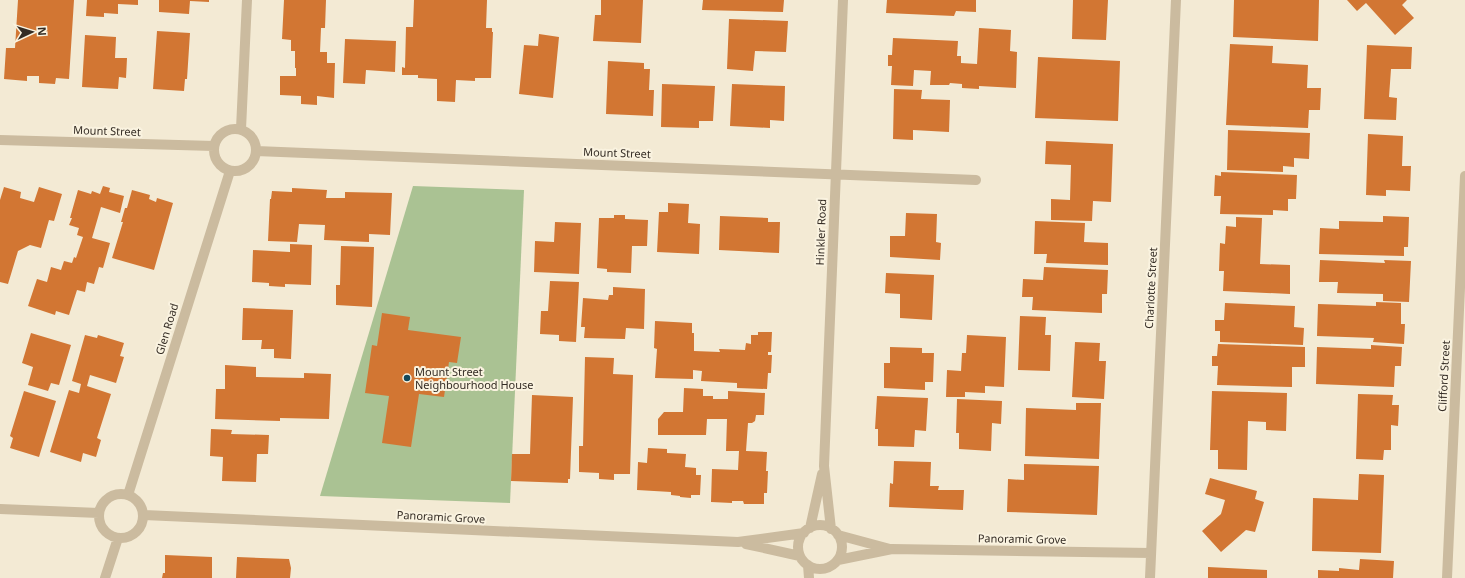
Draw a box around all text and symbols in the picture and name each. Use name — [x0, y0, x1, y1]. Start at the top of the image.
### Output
north arrow — [12, 12, 52, 52]
text: N — [35, 26, 50, 36]
street label: Mount Street — [73, 122, 141, 139]
street label: Mount Street — [583, 144, 651, 161]
street label: Hinkler Road — [812, 198, 829, 265]
street label: Charlotte Street — [1141, 247, 1160, 329]
street label: Glen Road — [152, 301, 181, 356]
street label: Clifford Street — [1434, 340, 1453, 412]
place label: Mount Street Neighbourhood House — [415, 364, 534, 392]
marker: Mount Street Neighbourhood House — [402, 373, 412, 383]
street label: Panoramic Grove — [396, 507, 486, 526]
street label: Panoramic Grove — [978, 530, 1066, 547]

